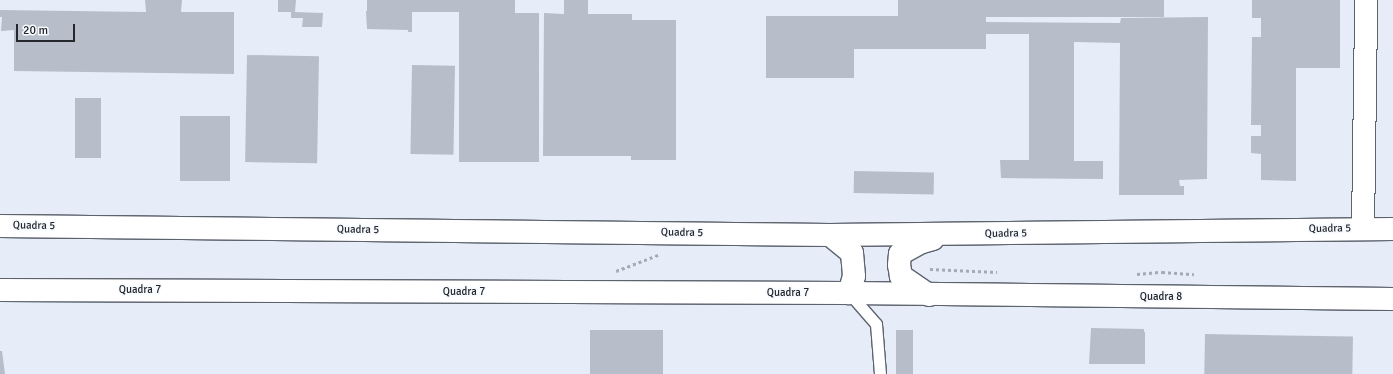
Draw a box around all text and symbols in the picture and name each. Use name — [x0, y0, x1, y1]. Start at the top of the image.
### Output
scale bar — [18, 16, 77, 42]
text: 20 m — [23, 23, 48, 38]
street label: Quadra 5 — [13, 219, 55, 233]
street label: Quadra 5 — [1309, 222, 1351, 236]
street label: Quadra 5 — [337, 223, 379, 237]
street label: Quadra 5 — [661, 226, 703, 240]
street label: Quadra 5 — [985, 227, 1027, 241]
street label: Quadra 7 — [119, 283, 161, 297]
street label: Quadra 7 — [443, 285, 485, 299]
street label: Quadra 7 — [767, 286, 809, 300]
street label: Quadra 8 — [1140, 290, 1182, 304]

